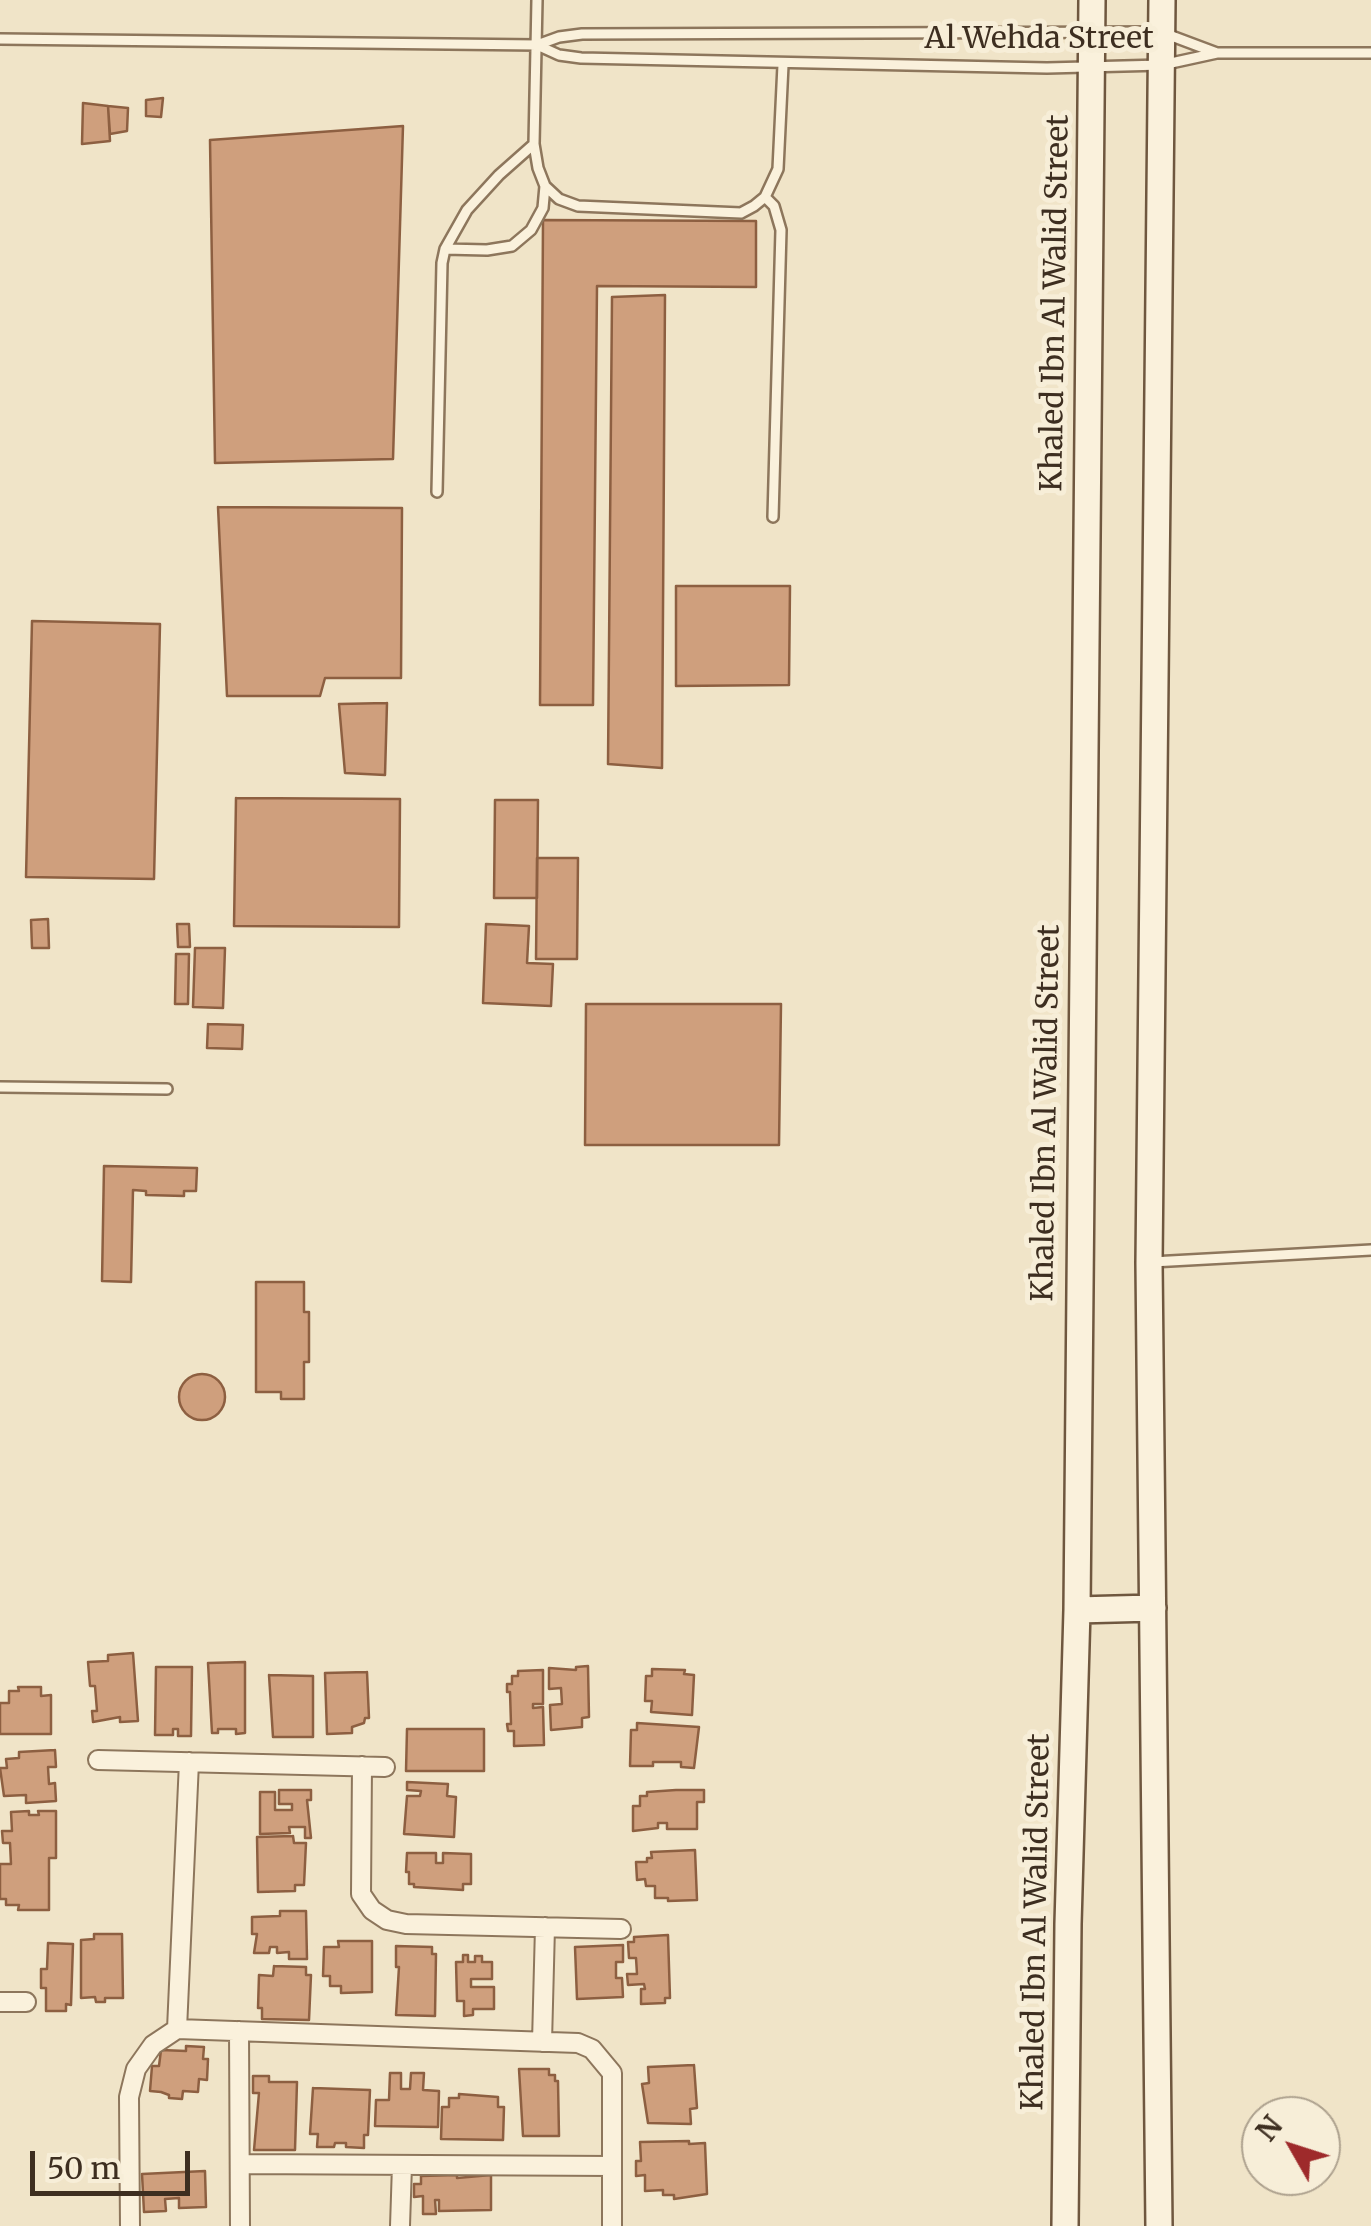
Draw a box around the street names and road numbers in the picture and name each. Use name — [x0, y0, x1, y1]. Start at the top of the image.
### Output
street label: Al Wehda Street — [924, 22, 1154, 58]
street label: Khaled Ibn Al Walid Street — [1035, 114, 1077, 492]
street label: Khaled Ibn Al Walid Street — [1026, 924, 1068, 1302]
street label: Khaled Ibn Al Walid Street — [1016, 1733, 1058, 2111]

